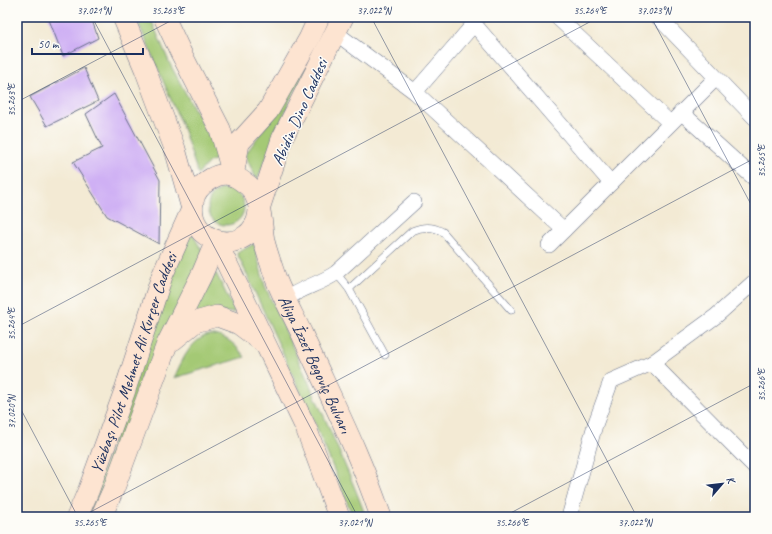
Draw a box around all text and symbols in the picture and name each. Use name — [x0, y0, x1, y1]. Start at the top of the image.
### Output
text: 37.021°N — [77, 4, 113, 17]
text: 35.263°E — [152, 4, 186, 17]
text: 37.022°N — [357, 4, 393, 17]
text: 35.264°E — [574, 4, 608, 17]
text: 37.023°N — [637, 4, 673, 17]
scale bar — [32, 30, 143, 56]
text: 50 m — [38, 36, 60, 52]
street label: Abidin Dino Caddesi — [267, 54, 333, 169]
text: 35.263°E — [5, 82, 18, 116]
text: 35.265°E — [755, 143, 768, 177]
street label: Yüzbaşı Pilot Mehmet Ali Kurçer Caddesi — [86, 248, 183, 476]
street label: Aliya İzzet Begoviç Bulvarı — [274, 292, 357, 437]
text: 35.264°E — [5, 306, 18, 340]
text: 35.266°E — [755, 367, 768, 401]
text: 37.020°N — [5, 393, 18, 429]
north arrow — [702, 464, 742, 504]
text: K — [723, 474, 739, 487]
text: 35.265°E — [74, 516, 108, 529]
text: 37.021°N — [338, 516, 374, 529]
text: 35.266°E — [496, 516, 530, 529]
text: 37.022°N — [618, 516, 654, 529]

